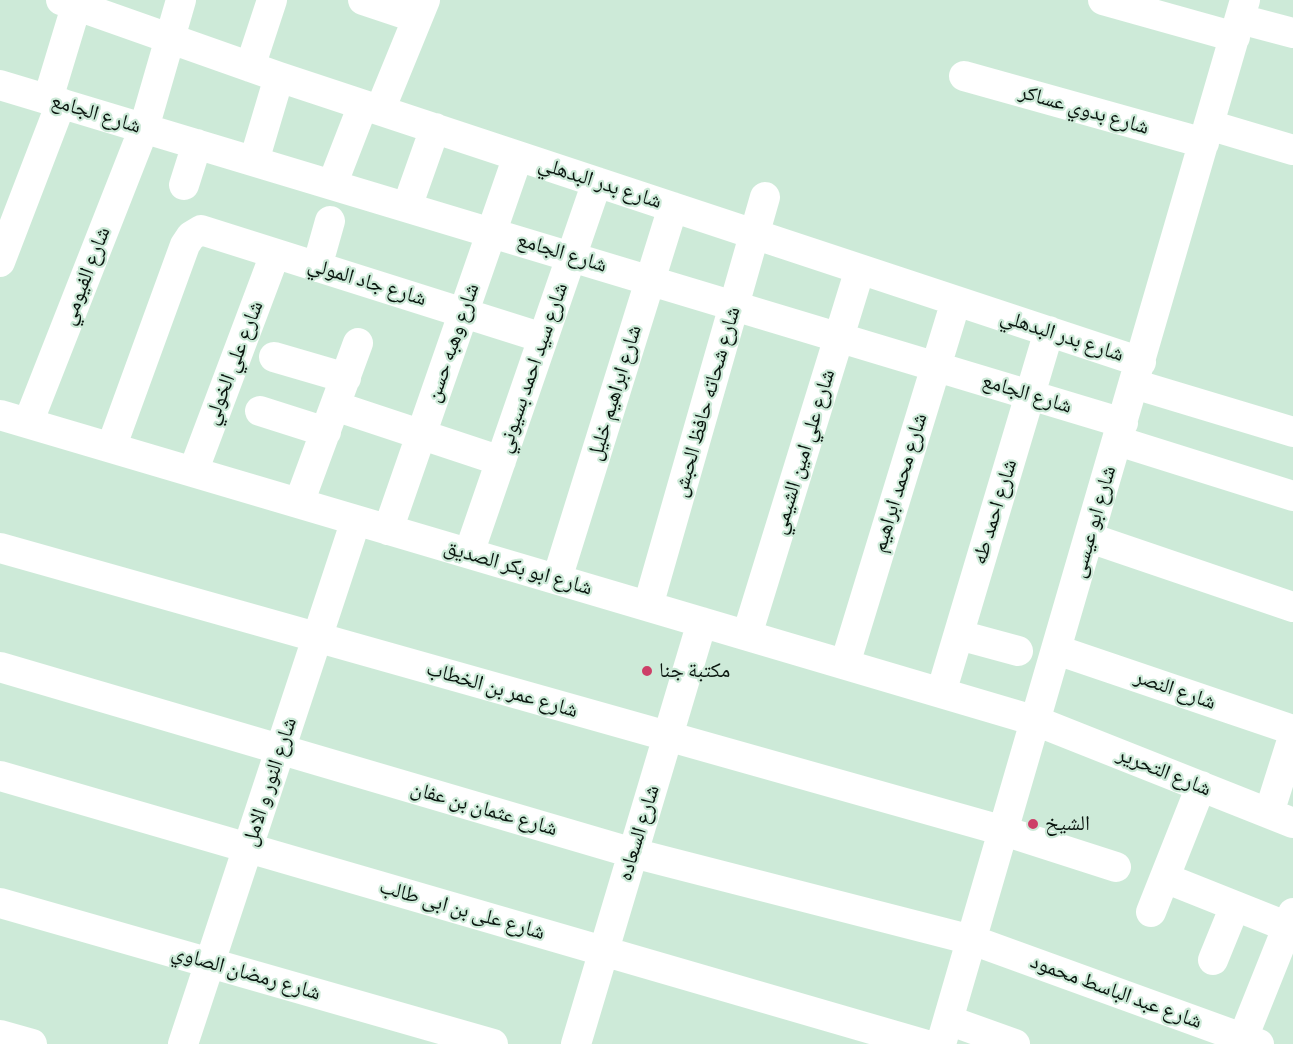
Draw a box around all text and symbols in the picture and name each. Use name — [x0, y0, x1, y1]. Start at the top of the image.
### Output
street label: شارع بدوي عساكر — [1016, 79, 1152, 141]
street label: شارع الجامع — [48, 88, 144, 140]
street label: شارع بدر البدهلي — [535, 151, 665, 215]
street label: شارع الفيومي — [56, 223, 116, 329]
street label: شارع الجامع — [514, 227, 610, 279]
street label: شارع جاد المولي — [305, 252, 429, 312]
street label: شارع وهبه حسن — [421, 280, 485, 406]
street label: شارع سيد احمد بسيوني — [492, 280, 574, 456]
street label: شارع علي الخولي — [199, 298, 269, 428]
street label: شارع شحاته حافظ الحبش — [668, 304, 746, 500]
street label: شارع بدر البدهلي — [997, 304, 1127, 368]
street label: شارع ابراهيم خليل — [582, 322, 648, 464]
street label: شارع علي امين الشيمي — [767, 366, 841, 538]
street label: شارع الجامع — [979, 368, 1075, 420]
street label: شارع محمد ابراهيم — [867, 410, 933, 556]
street label: شارع احمد طه — [967, 456, 1023, 568]
street label: شارع ابو عيسى — [1066, 463, 1122, 581]
street label: شارع ابو بكر الصديق — [441, 535, 595, 601]
street label: شارع عمر بن الخطاب — [423, 656, 581, 724]
place label: مكتبة جنا — [659, 658, 730, 684]
marker: مكتبة جنا — [640, 664, 654, 678]
street label: شارع النصر — [1131, 664, 1219, 716]
street label: شارع النور و الامل — [237, 715, 303, 849]
street label: شارع التحرير — [1113, 742, 1215, 802]
street label: شارع عثمان بن عفان — [408, 776, 560, 842]
street label: شارع السعاده — [613, 782, 665, 884]
place label: الشيخ — [1045, 811, 1090, 837]
marker: الشيخ — [1026, 817, 1040, 831]
street label: شارع على بن ابى طالب — [376, 874, 548, 946]
street label: شارع رمضان الصاوي — [169, 940, 323, 1006]
street label: شارع عبد الباسط محمود — [1027, 949, 1205, 1035]

